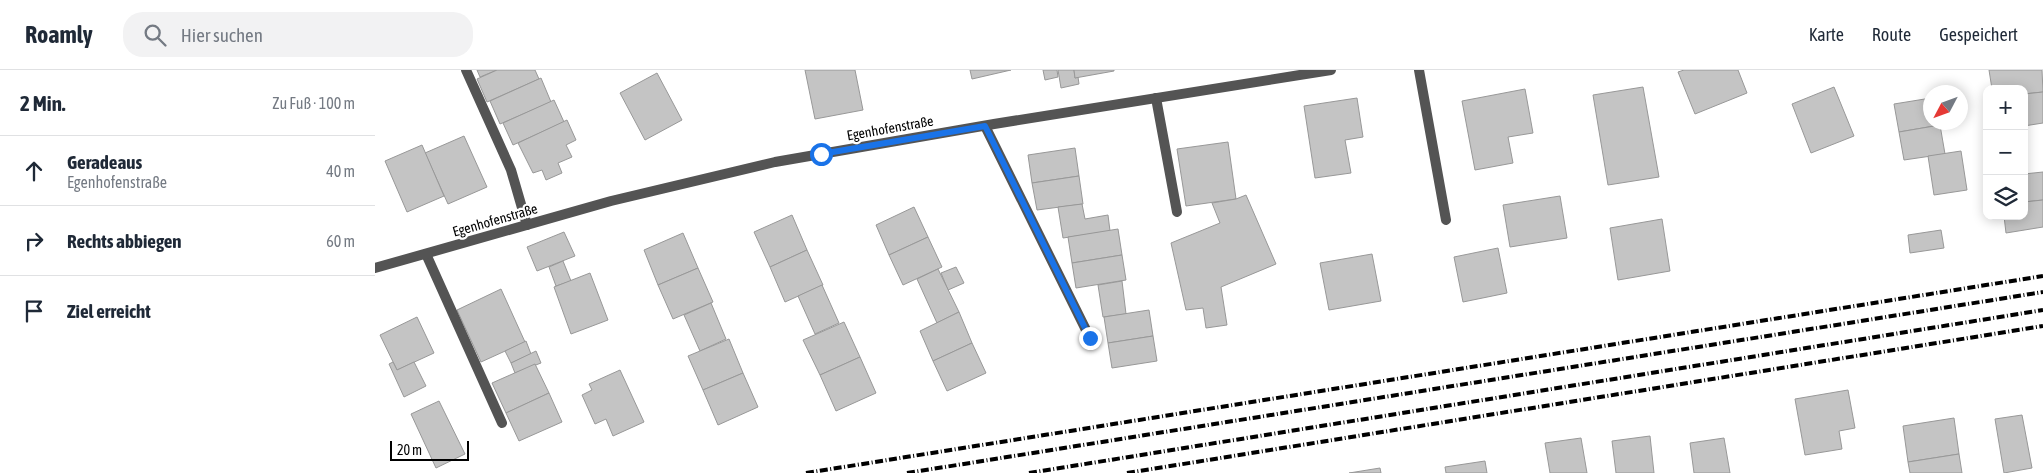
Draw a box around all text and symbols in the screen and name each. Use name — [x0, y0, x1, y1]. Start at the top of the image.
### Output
search box — [123, 12, 473, 57]
text: Roamly — [25, 21, 93, 48]
icon: search — [141, 21, 169, 49]
text: Hier suchen — [181, 24, 263, 46]
text: Karte — [1809, 24, 1844, 45]
text: Route — [1872, 24, 1911, 45]
text: Gespeichert — [1939, 24, 2018, 45]
north arrow — [1923, 85, 1968, 130]
map controls — [1983, 85, 2028, 220]
button: + — [1983, 85, 2028, 130]
text: 2 Min. — [20, 91, 66, 115]
text: Zu Fuß · 100 m — [272, 94, 355, 112]
street label: Egenhofenstraße — [846, 113, 934, 143]
button: − — [1983, 130, 2028, 175]
route start — [810, 143, 833, 166]
text: Geradeaus — [67, 151, 142, 173]
icon: ahead — [20, 157, 48, 185]
text: 40 m — [326, 162, 355, 180]
text: Egenhofenstraße — [67, 173, 167, 191]
button: layers — [1983, 175, 2028, 220]
street label: Egenhofenstraße — [451, 200, 539, 240]
icon: right — [20, 227, 48, 255]
text: Rechts abbiegen — [67, 230, 182, 252]
text: 60 m — [326, 232, 355, 250]
icon: arrive — [20, 297, 48, 325]
text: Ziel erreicht — [67, 300, 151, 322]
route end — [1079, 327, 1102, 350]
scale bar — [390, 438, 469, 461]
text: 20 m — [397, 442, 422, 458]

